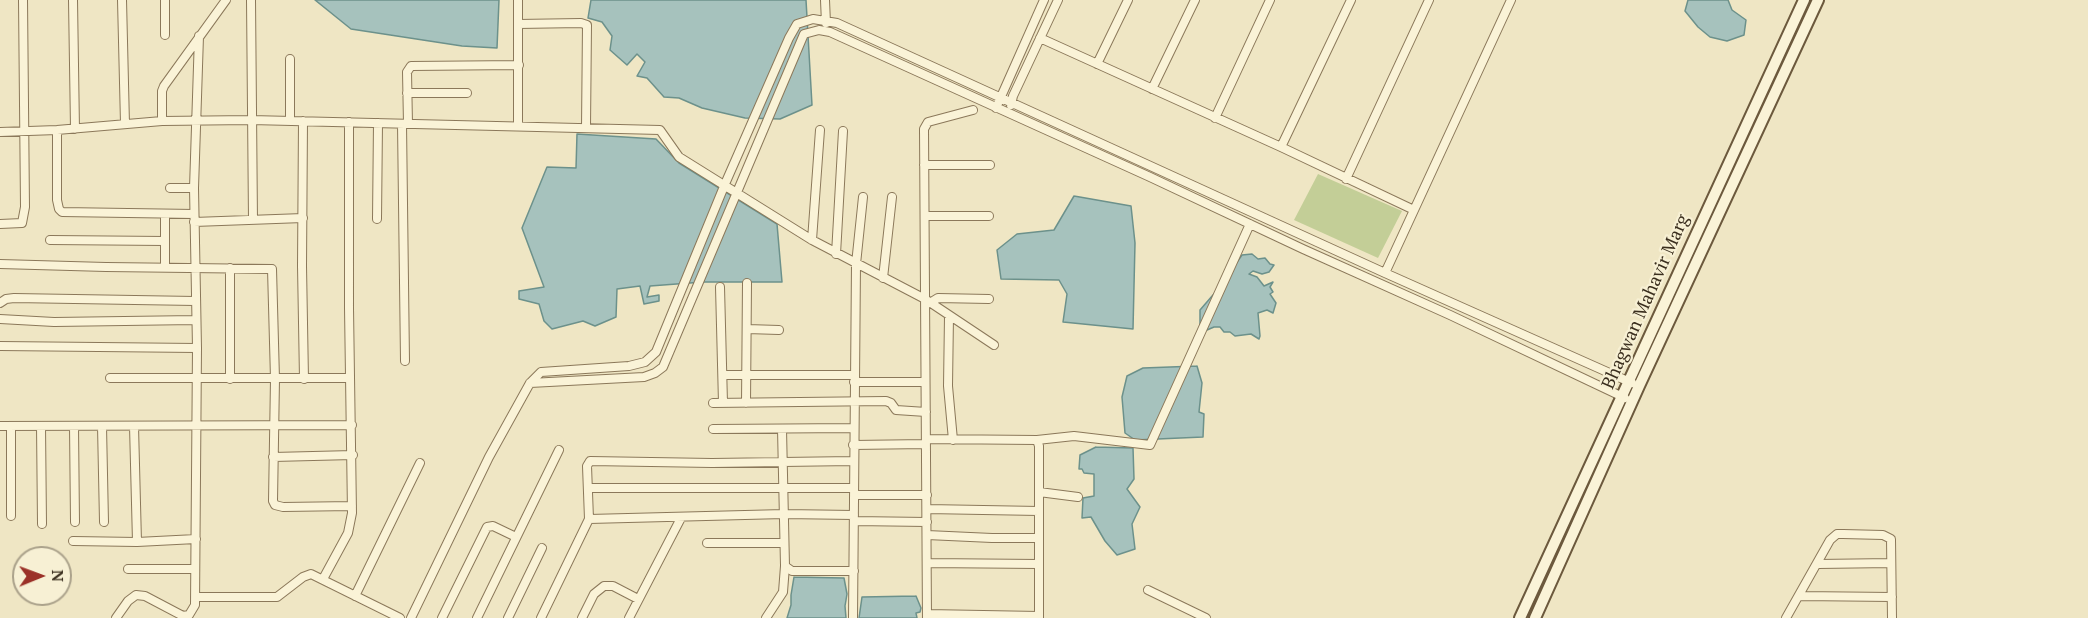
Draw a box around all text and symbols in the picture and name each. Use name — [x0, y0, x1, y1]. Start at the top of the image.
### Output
street label: Bhagwan Mahavir Marg — [1598, 211, 1694, 393]
north arrow — [12, 546, 72, 606]
text: N — [47, 569, 69, 582]

